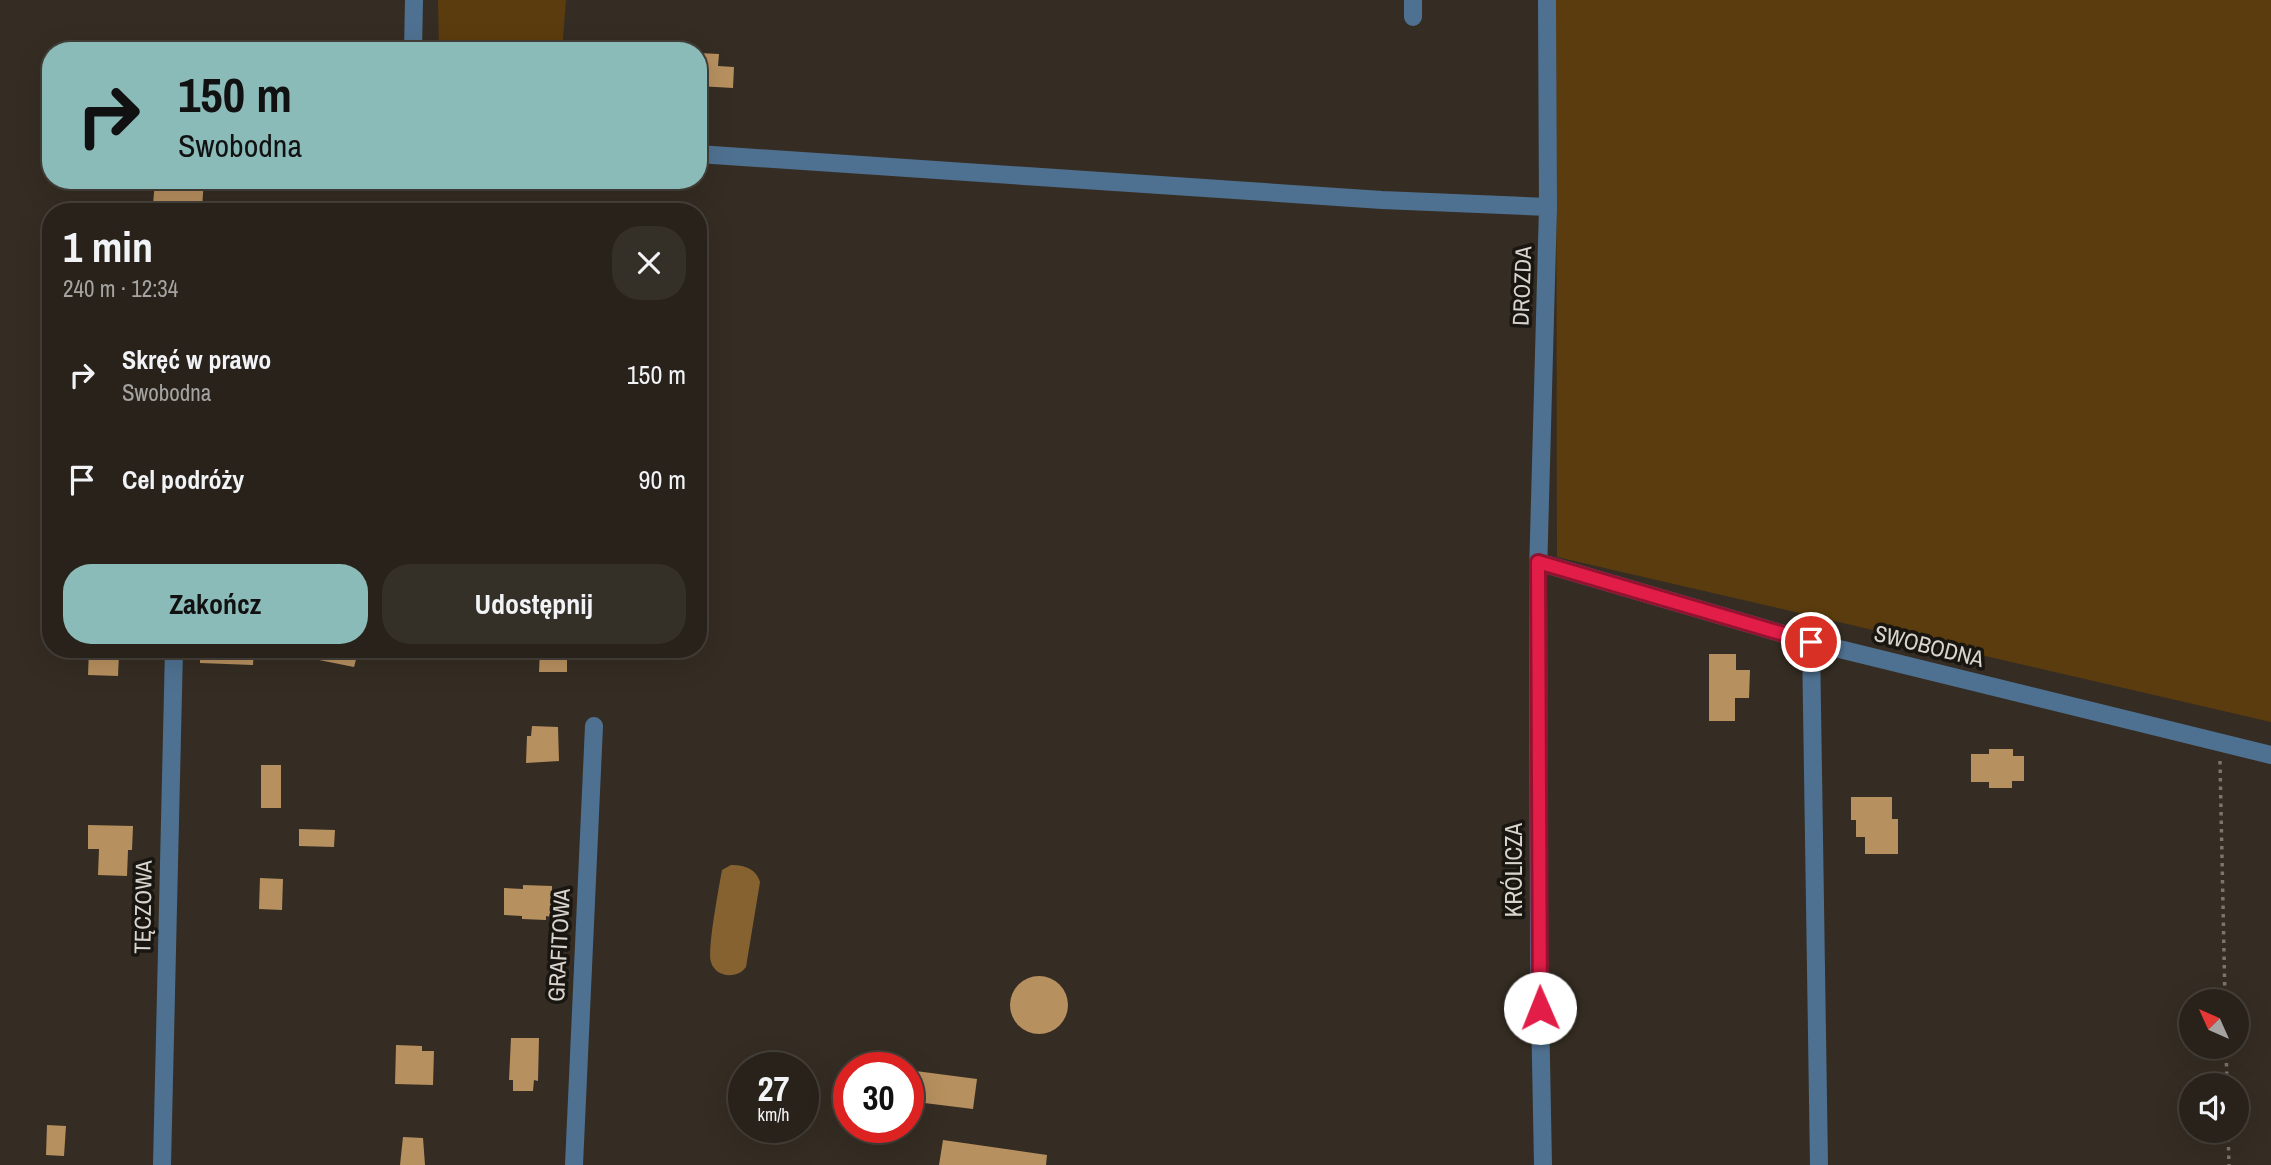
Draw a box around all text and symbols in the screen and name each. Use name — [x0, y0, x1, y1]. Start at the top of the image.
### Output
text: 150 m — [178, 61, 292, 127]
icon: right — [63, 70, 154, 161]
text: Swobodna — [178, 124, 302, 167]
text: 1 min — [63, 219, 153, 275]
button: close — [612, 226, 686, 300]
street label: DROZDA — [1505, 245, 1538, 326]
text: 240 m · 12:34 — [63, 273, 178, 304]
text: Skręć w prawo — [122, 342, 271, 377]
icon: right — [63, 356, 101, 394]
text: 150 m — [627, 357, 686, 392]
text: Swobodna — [122, 377, 211, 408]
icon: arrive — [63, 461, 101, 499]
text: Cel podróży — [122, 462, 244, 497]
text: 90 m — [639, 462, 686, 497]
button: Zakończ — [63, 564, 368, 644]
button: Udostępnij — [382, 564, 686, 644]
pin — [1781, 612, 1841, 672]
street label: SWOBODNA — [1871, 617, 1988, 674]
icon: arrive — [1792, 623, 1830, 661]
street label: KRÓLICZA — [1498, 822, 1529, 917]
street label: TĘCZOWA — [126, 860, 159, 954]
street label: GRAFITOWA — [540, 887, 577, 1002]
position arrow — [1503, 971, 1577, 1045]
north arrow — [2179, 989, 2249, 1059]
map controls — [2179, 989, 2249, 1143]
speed limit sign: 30 — [833, 1052, 924, 1143]
text: 27 — [758, 1065, 789, 1112]
button: sound — [2179, 1073, 2249, 1143]
text: km/h — [758, 1102, 790, 1127]

